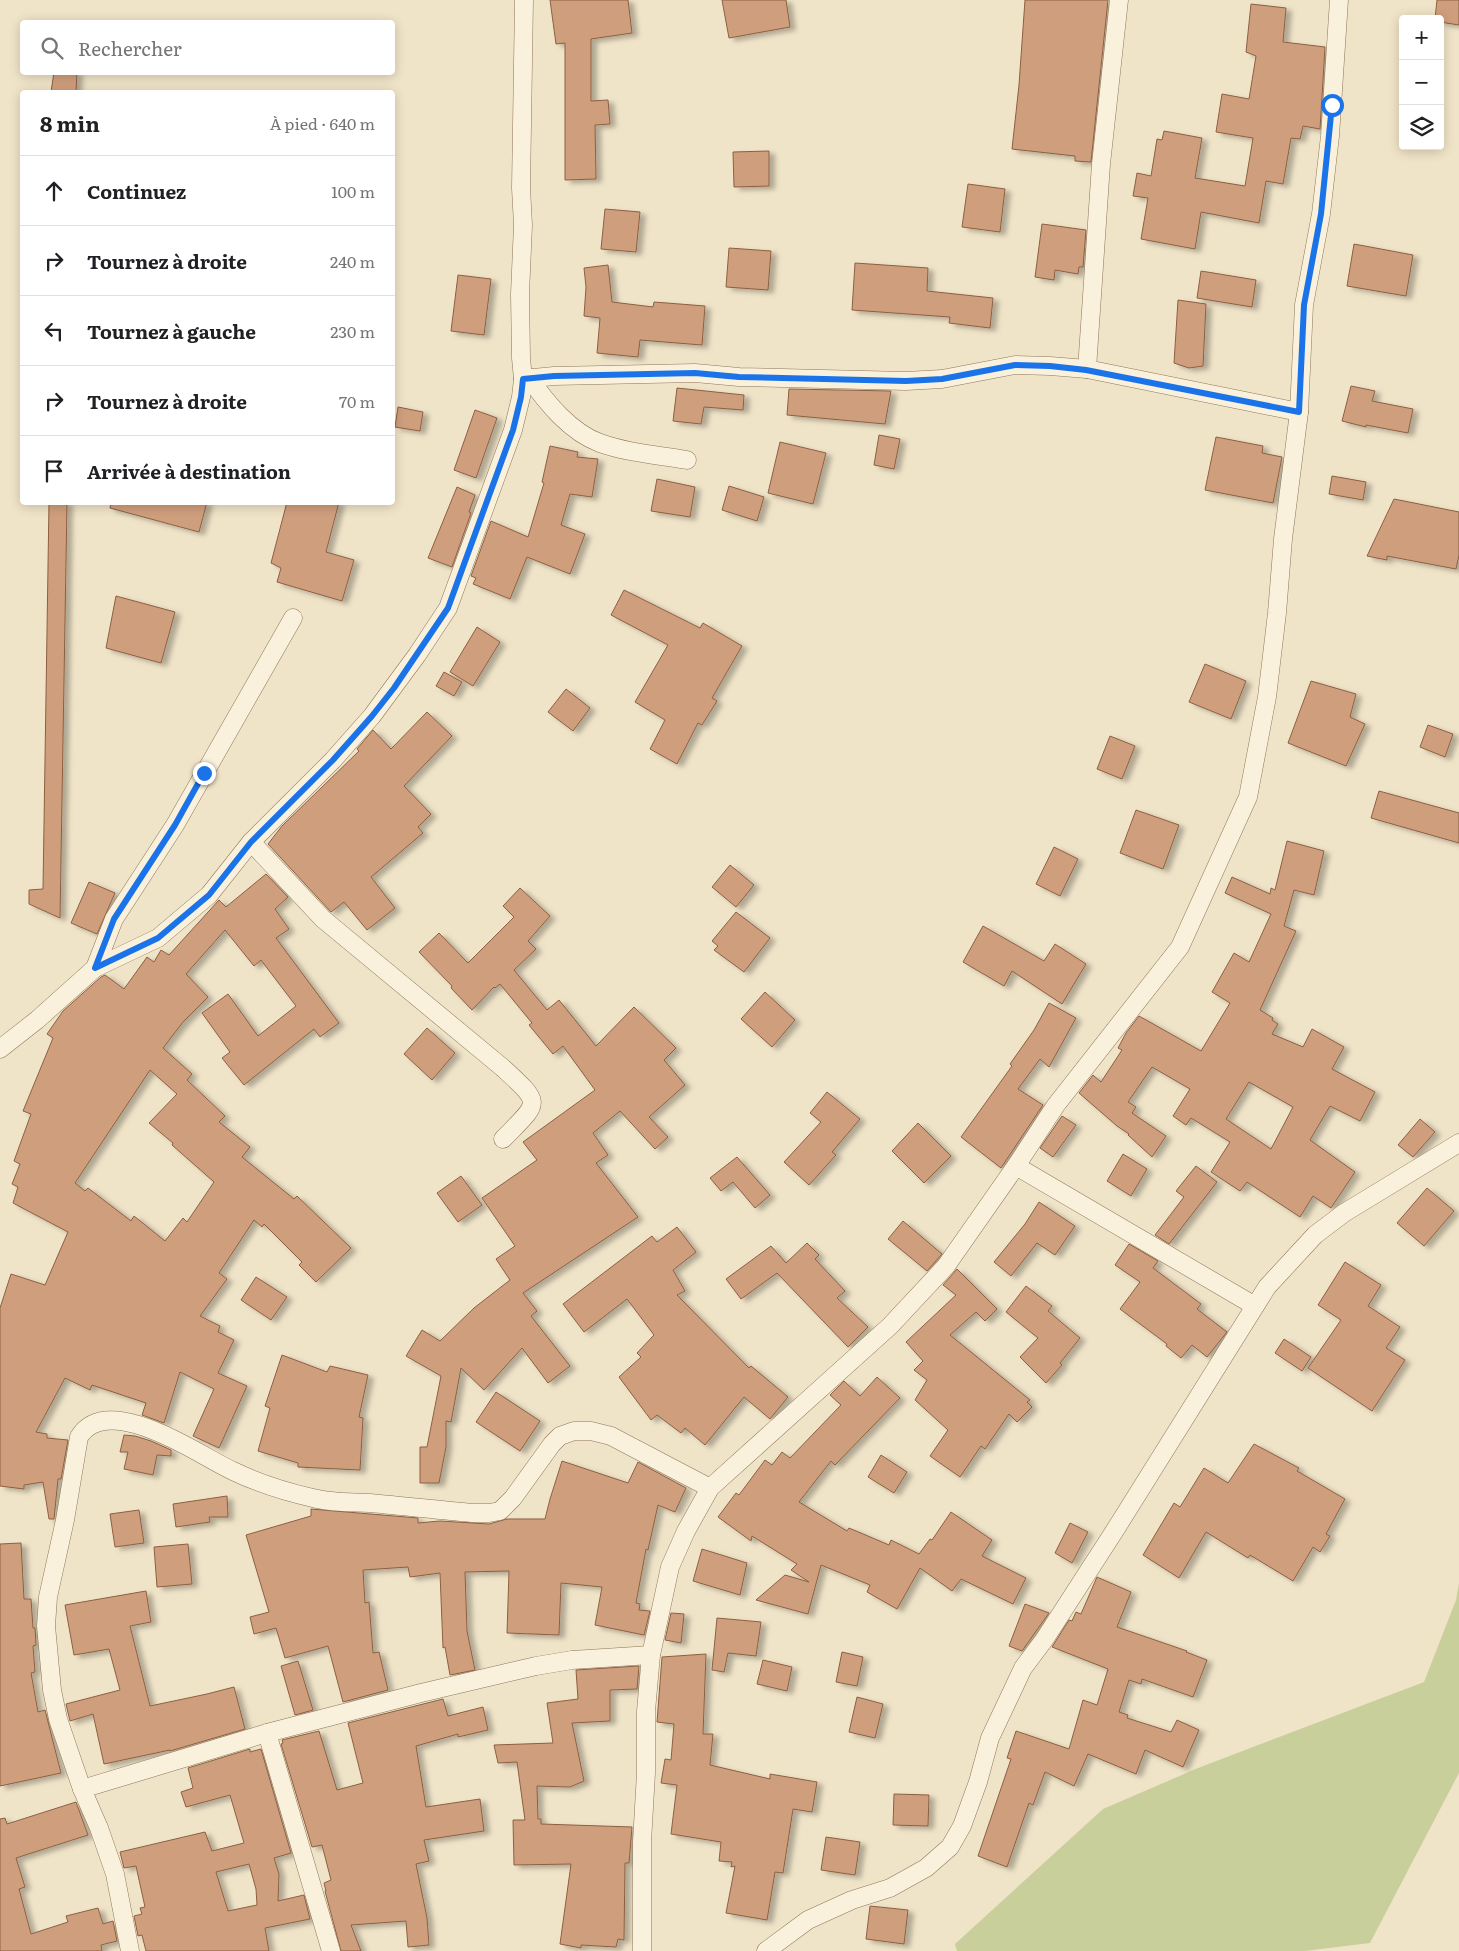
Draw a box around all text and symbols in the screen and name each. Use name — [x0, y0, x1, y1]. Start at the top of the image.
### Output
map controls — [1399, 15, 1444, 150]
button: + — [1399, 15, 1444, 60]
search box — [20, 20, 395, 75]
icon: search — [38, 34, 66, 62]
text: Rechercher — [78, 34, 182, 62]
button: − — [1399, 60, 1444, 105]
route start — [1321, 94, 1344, 117]
button: layers — [1399, 105, 1444, 150]
text: 8 min — [40, 107, 100, 138]
text: À pied · 640 m — [270, 111, 375, 135]
icon: ahead — [40, 177, 68, 205]
text: Continuez — [87, 177, 186, 205]
text: 100 m — [331, 179, 375, 203]
icon: right — [40, 247, 68, 275]
text: Tournez à droite — [87, 247, 247, 275]
text: 240 m — [330, 249, 375, 273]
icon: left — [40, 317, 68, 345]
text: Tournez à gauche — [87, 317, 256, 345]
text: 230 m — [330, 319, 375, 343]
icon: right — [40, 387, 68, 415]
text: Tournez à droite — [87, 387, 247, 415]
text: 70 m — [339, 389, 375, 413]
icon: arrive — [40, 457, 68, 485]
text: Arrivée à destination — [87, 457, 291, 485]
route end — [193, 762, 216, 785]

